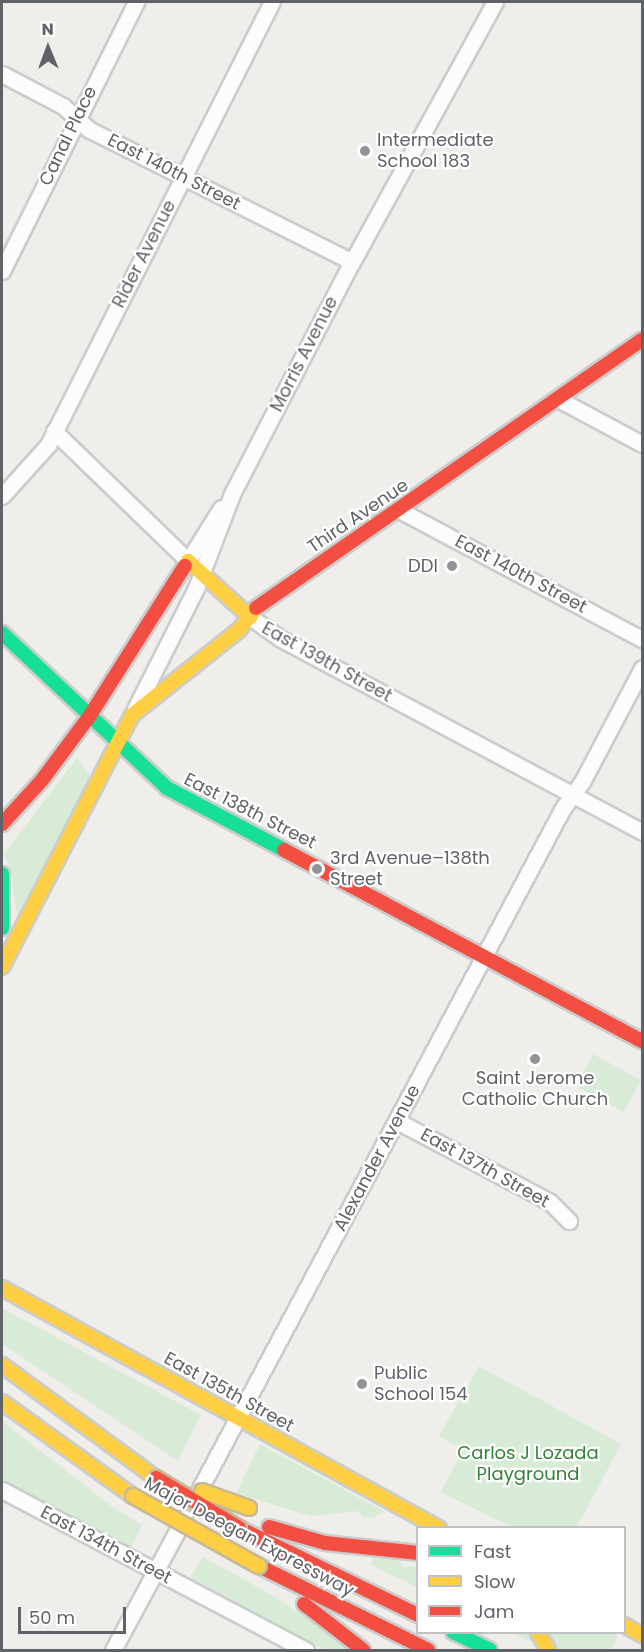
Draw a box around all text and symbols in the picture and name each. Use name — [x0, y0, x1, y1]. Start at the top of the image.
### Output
north arrow — [18, 18, 78, 78]
text: N — [41, 18, 54, 41]
street label: Canal Place — [35, 83, 101, 189]
street label: East 140th Street — [104, 129, 244, 215]
place label: Intermediate School 183 — [377, 130, 494, 172]
marker: Intermediate School 183 — [358, 144, 372, 158]
street label: Rider Avenue — [108, 197, 180, 311]
street label: Morris Avenue — [266, 293, 342, 415]
street label: Third Avenue — [303, 474, 413, 558]
street label: East 140th Street — [451, 530, 591, 618]
place label: DDI — [408, 555, 438, 577]
marker: DDI — [443, 557, 461, 575]
street label: East 139th Street — [258, 617, 396, 707]
street label: East 138th Street — [180, 768, 320, 854]
place label: 3rd Avenue–138th Street — [330, 848, 490, 890]
marker: 3rd Avenue–138th Street — [308, 860, 326, 878]
marker: Saint Jerome Catholic Church — [528, 1052, 542, 1066]
place label: Saint Jerome Catholic Church — [462, 1068, 608, 1110]
street label: Alexander Avenue — [329, 1081, 425, 1235]
street label: East 137th Street — [417, 1124, 553, 1212]
street label: East 135th Street — [160, 1347, 298, 1437]
place label: Public School 154 — [374, 1363, 468, 1406]
marker: Public School 154 — [355, 1377, 369, 1391]
park label: Carlos J Lozada Playground — [457, 1443, 599, 1486]
street label: Major Deegan Expressway — [140, 1472, 358, 1602]
street label: East 134th Street — [37, 1501, 175, 1589]
legend — [416, 1526, 626, 1634]
text: Fast — [474, 1539, 511, 1564]
text: Slow — [474, 1569, 515, 1594]
scale bar — [21, 1595, 129, 1633]
text: Jam — [474, 1599, 514, 1624]
text: 50 m — [29, 1605, 75, 1630]

